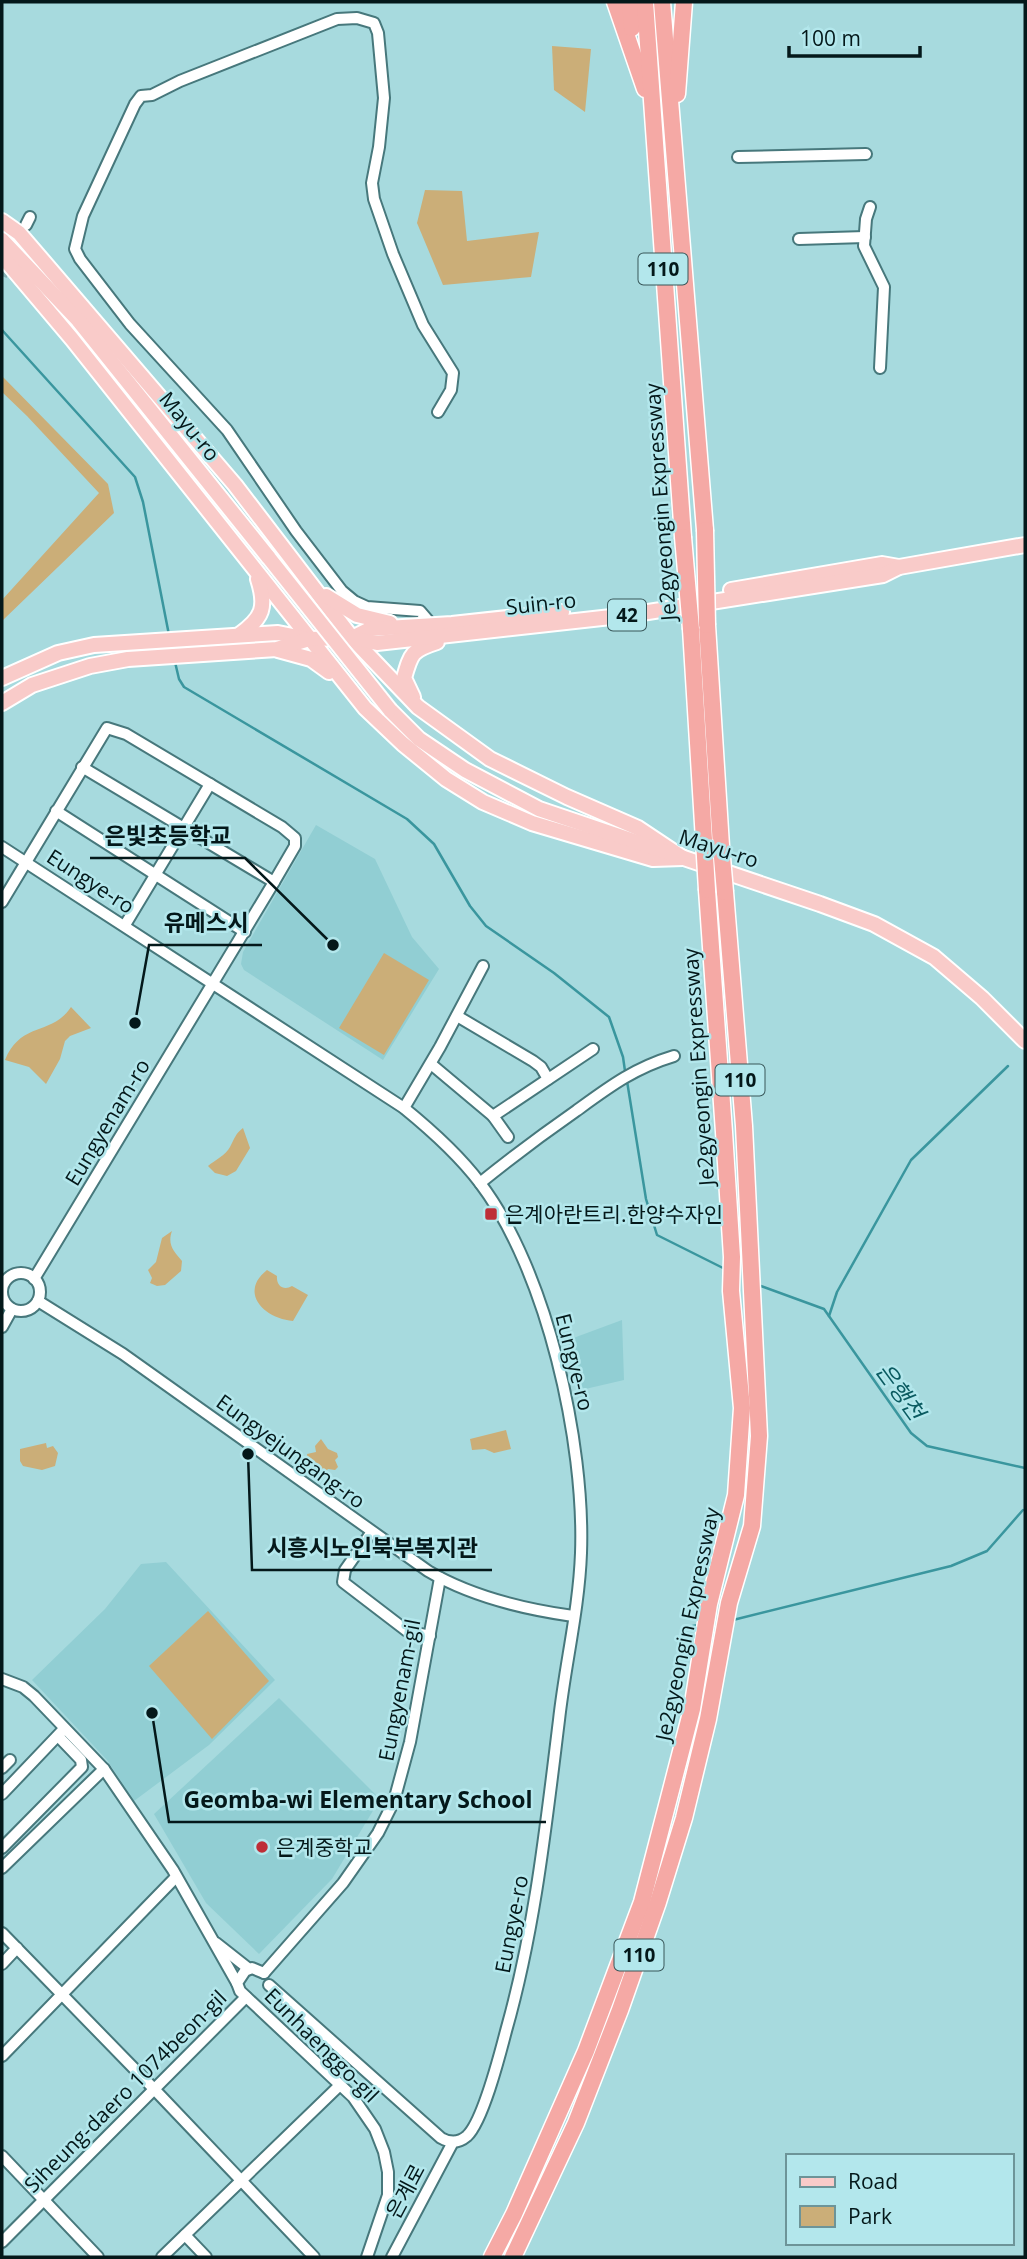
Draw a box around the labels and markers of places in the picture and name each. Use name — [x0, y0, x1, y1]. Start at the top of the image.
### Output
callout: 은빛초등학교 — [90, 814, 245, 858]
callout: 유메스시 — [149, 901, 262, 945]
place label: 은계아란트리.한양수자인 — [505, 1200, 723, 1228]
marker: 은계아란트리.한양수자인 — [483, 1206, 499, 1222]
callout: 시흥시노인북부복지관 — [252, 1526, 492, 1570]
callout: Geomba-wi Elementary School — [169, 1778, 546, 1822]
place label: 은계중학교 — [276, 1833, 373, 1861]
marker: 은계중학교 — [254, 1839, 270, 1855]

